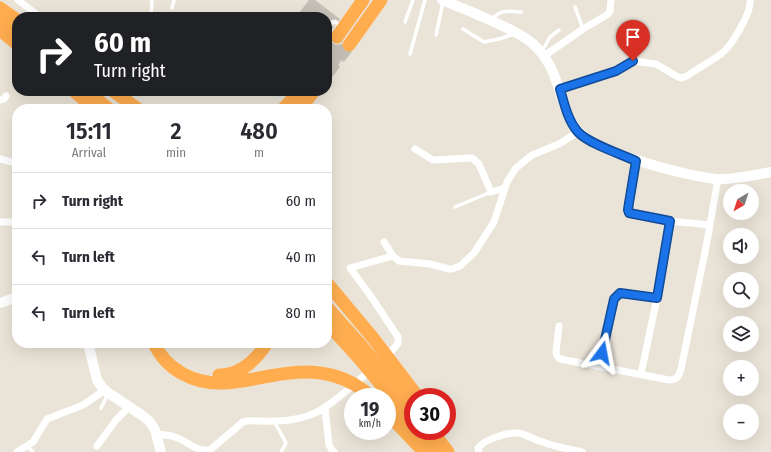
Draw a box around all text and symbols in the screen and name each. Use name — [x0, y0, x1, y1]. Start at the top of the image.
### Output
pin — [616, 20, 650, 61]
text: 60 m — [94, 26, 151, 59]
icon: arrive — [622, 26, 644, 48]
icon: right — [28, 28, 80, 80]
text: Turn right — [94, 60, 166, 82]
text: 15:11 — [66, 117, 112, 145]
text: 2 — [171, 117, 182, 145]
text: 480 — [240, 117, 278, 145]
text: Arrival — [72, 145, 106, 160]
text: min — [166, 145, 186, 160]
text: m — [254, 145, 264, 160]
north arrow — [723, 184, 759, 220]
map controls — [723, 184, 759, 440]
icon: right — [28, 190, 50, 212]
text: Turn right — [62, 192, 123, 210]
text: 60 m — [286, 192, 316, 210]
button: sound — [723, 228, 759, 264]
icon: left — [28, 246, 50, 268]
text: Turn left — [62, 248, 115, 266]
text: 40 m — [286, 248, 316, 266]
button: search — [723, 272, 759, 308]
icon: left — [28, 302, 50, 324]
text: Turn left — [62, 304, 115, 322]
text: 80 m — [286, 304, 316, 322]
button: layers — [723, 316, 759, 352]
position arrow — [581, 332, 623, 374]
button: + — [723, 360, 759, 396]
speed limit sign: 30 — [404, 388, 456, 440]
text: 19 — [361, 397, 379, 421]
button: − — [723, 404, 759, 440]
text: km/h — [359, 418, 381, 430]

